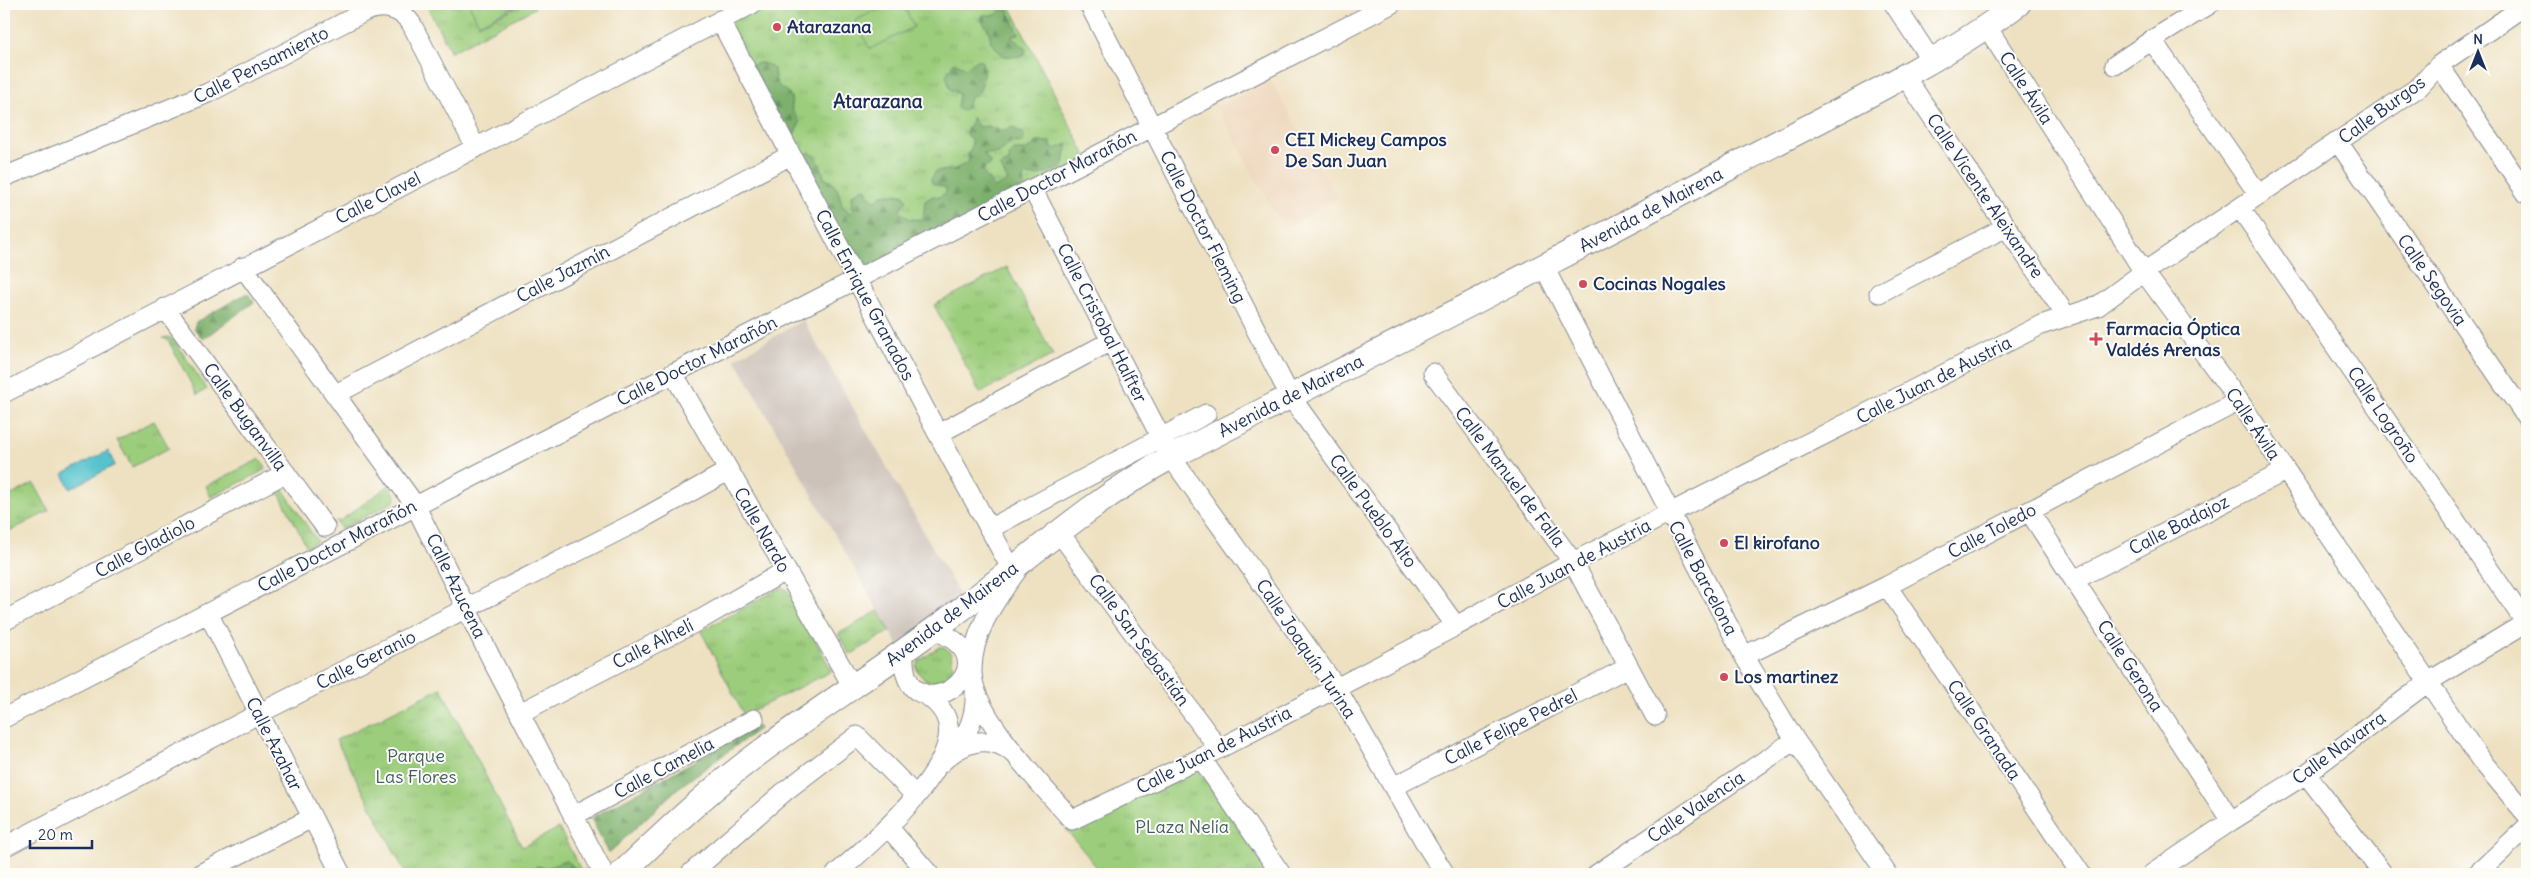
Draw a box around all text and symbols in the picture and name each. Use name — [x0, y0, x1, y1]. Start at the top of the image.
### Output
place label: Atarazana — [787, 15, 872, 38]
street label: Calle Pensamiento — [189, 21, 332, 109]
marker: Atarazana — [771, 21, 783, 33]
north arrow — [2454, 28, 2504, 78]
text: N — [2473, 30, 2483, 48]
street label: Calle Ávila — [1994, 47, 2059, 129]
street label: Calle Burgos — [2334, 70, 2430, 149]
district label: Atarazana — [833, 89, 923, 113]
street label: Calle Vicente Aleixandre — [1922, 109, 2049, 282]
street label: Calle Doctor Marañón — [973, 124, 1140, 227]
place label: CEI Mickey Campos De San Juan — [1285, 128, 1447, 172]
marker: CEI Mickey Campos De San Juan — [1269, 144, 1281, 156]
street label: Calle Doctor Fleming — [1155, 147, 1252, 307]
street label: Avenida de Mairena — [1575, 162, 1727, 257]
street label: Calle Clavel — [331, 166, 424, 229]
street label: Calle Enrique Granados — [811, 205, 920, 384]
street label: Calle Segovia — [2392, 229, 2472, 330]
street label: Calle Jazmín — [512, 239, 613, 308]
street label: Calle Cristobal Halfter — [1052, 239, 1153, 407]
place label: Cocinas Nogales — [1593, 272, 1726, 295]
marker: Cocinas Nogales — [1577, 278, 1589, 290]
street label: Calle Doctor Marañón — [613, 310, 781, 411]
place label: Farmacia Óptica Valdés Arenas — [2106, 317, 2240, 361]
street label: Calle Juan de Austria — [1852, 330, 2015, 429]
marker: Farmacia Óptica Valdés Arenas — [2090, 333, 2102, 345]
street label: Avenida de Mairena — [1214, 349, 1367, 442]
street label: Calle Buganvilla — [198, 358, 292, 475]
street label: Calle Logroño — [2343, 362, 2424, 467]
street label: Calle Ávila — [2221, 383, 2286, 464]
street label: Calle Manuel de Falla — [1450, 402, 1571, 552]
street label: Calle Pueblo Alto — [1324, 449, 1422, 572]
street label: Calle Nardo — [729, 483, 796, 576]
street label: Calle Badajoz — [2125, 489, 2233, 560]
street label: Calle Doctor Marañón — [253, 494, 420, 597]
street label: Calle Toledo — [1944, 498, 2040, 563]
street label: Calle Gladiolo — [91, 511, 199, 583]
street label: Calle Juan de Austria — [1493, 513, 1655, 614]
street label: Calle Barcelona — [1664, 516, 1743, 639]
street label: Calle Azucena — [421, 530, 492, 642]
place label: El kirofano — [1734, 531, 1820, 554]
marker: El kirofano — [1718, 537, 1730, 549]
street label: Avenida de Mairena — [881, 556, 1022, 671]
street label: Calle San Sebastián — [1084, 569, 1195, 710]
street label: Calle Joaquín Turina — [1251, 575, 1362, 723]
street label: Calle Alhelí — [608, 613, 697, 674]
street label: Calle Gerona — [2092, 616, 2169, 716]
street label: Calle Geranio — [312, 625, 419, 694]
place label: Los martinez — [1734, 665, 1839, 688]
marker: Los martinez — [1718, 671, 1730, 683]
street label: Calle Granada — [1942, 675, 2026, 784]
street label: Calle Felipe Pedrel — [1440, 683, 1581, 770]
street label: Calle Azahar — [241, 693, 308, 795]
street label: Calle Juan de Austria — [1132, 700, 1295, 799]
street label: Calle Navarra — [2287, 706, 2390, 789]
street label: Calle Camelia — [610, 732, 718, 803]
park label: Parque Las Flores — [375, 744, 457, 788]
street label: Calle Valencia — [1643, 766, 1749, 848]
park label: PLaza Nelía — [1135, 815, 1229, 838]
scale bar — [30, 818, 92, 850]
text: 20 m — [38, 825, 73, 844]

